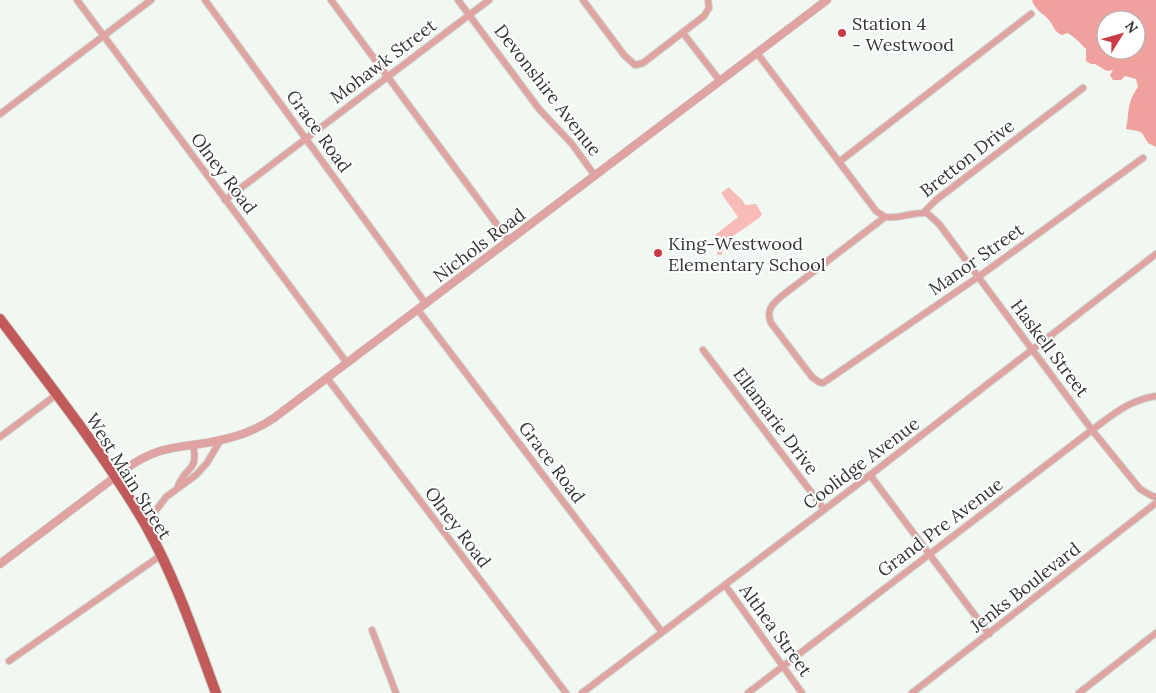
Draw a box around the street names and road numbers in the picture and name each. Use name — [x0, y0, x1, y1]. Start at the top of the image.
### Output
street label: Mohawk Street — [326, 14, 440, 108]
street label: Devonshire Avenue — [489, 19, 607, 161]
street label: Grace Road — [281, 85, 357, 177]
street label: Bretton Drive — [915, 114, 1019, 202]
street label: Olney Road — [186, 128, 262, 218]
street label: Nichols Road — [428, 203, 530, 287]
street label: Manor Street — [924, 218, 1028, 300]
street label: Haskell Street — [1006, 295, 1094, 401]
street label: Ellamarie Drive — [728, 363, 824, 479]
street label: West Main Street — [81, 409, 177, 543]
street label: Coolidge Avenue — [798, 412, 924, 514]
street label: Grace Road — [514, 417, 590, 508]
street label: Grand Pre Avenue — [873, 472, 1008, 582]
street label: Olney Road — [420, 482, 496, 572]
street label: Jenks Boulevard — [965, 537, 1085, 638]
street label: Althea Street — [734, 578, 817, 681]

